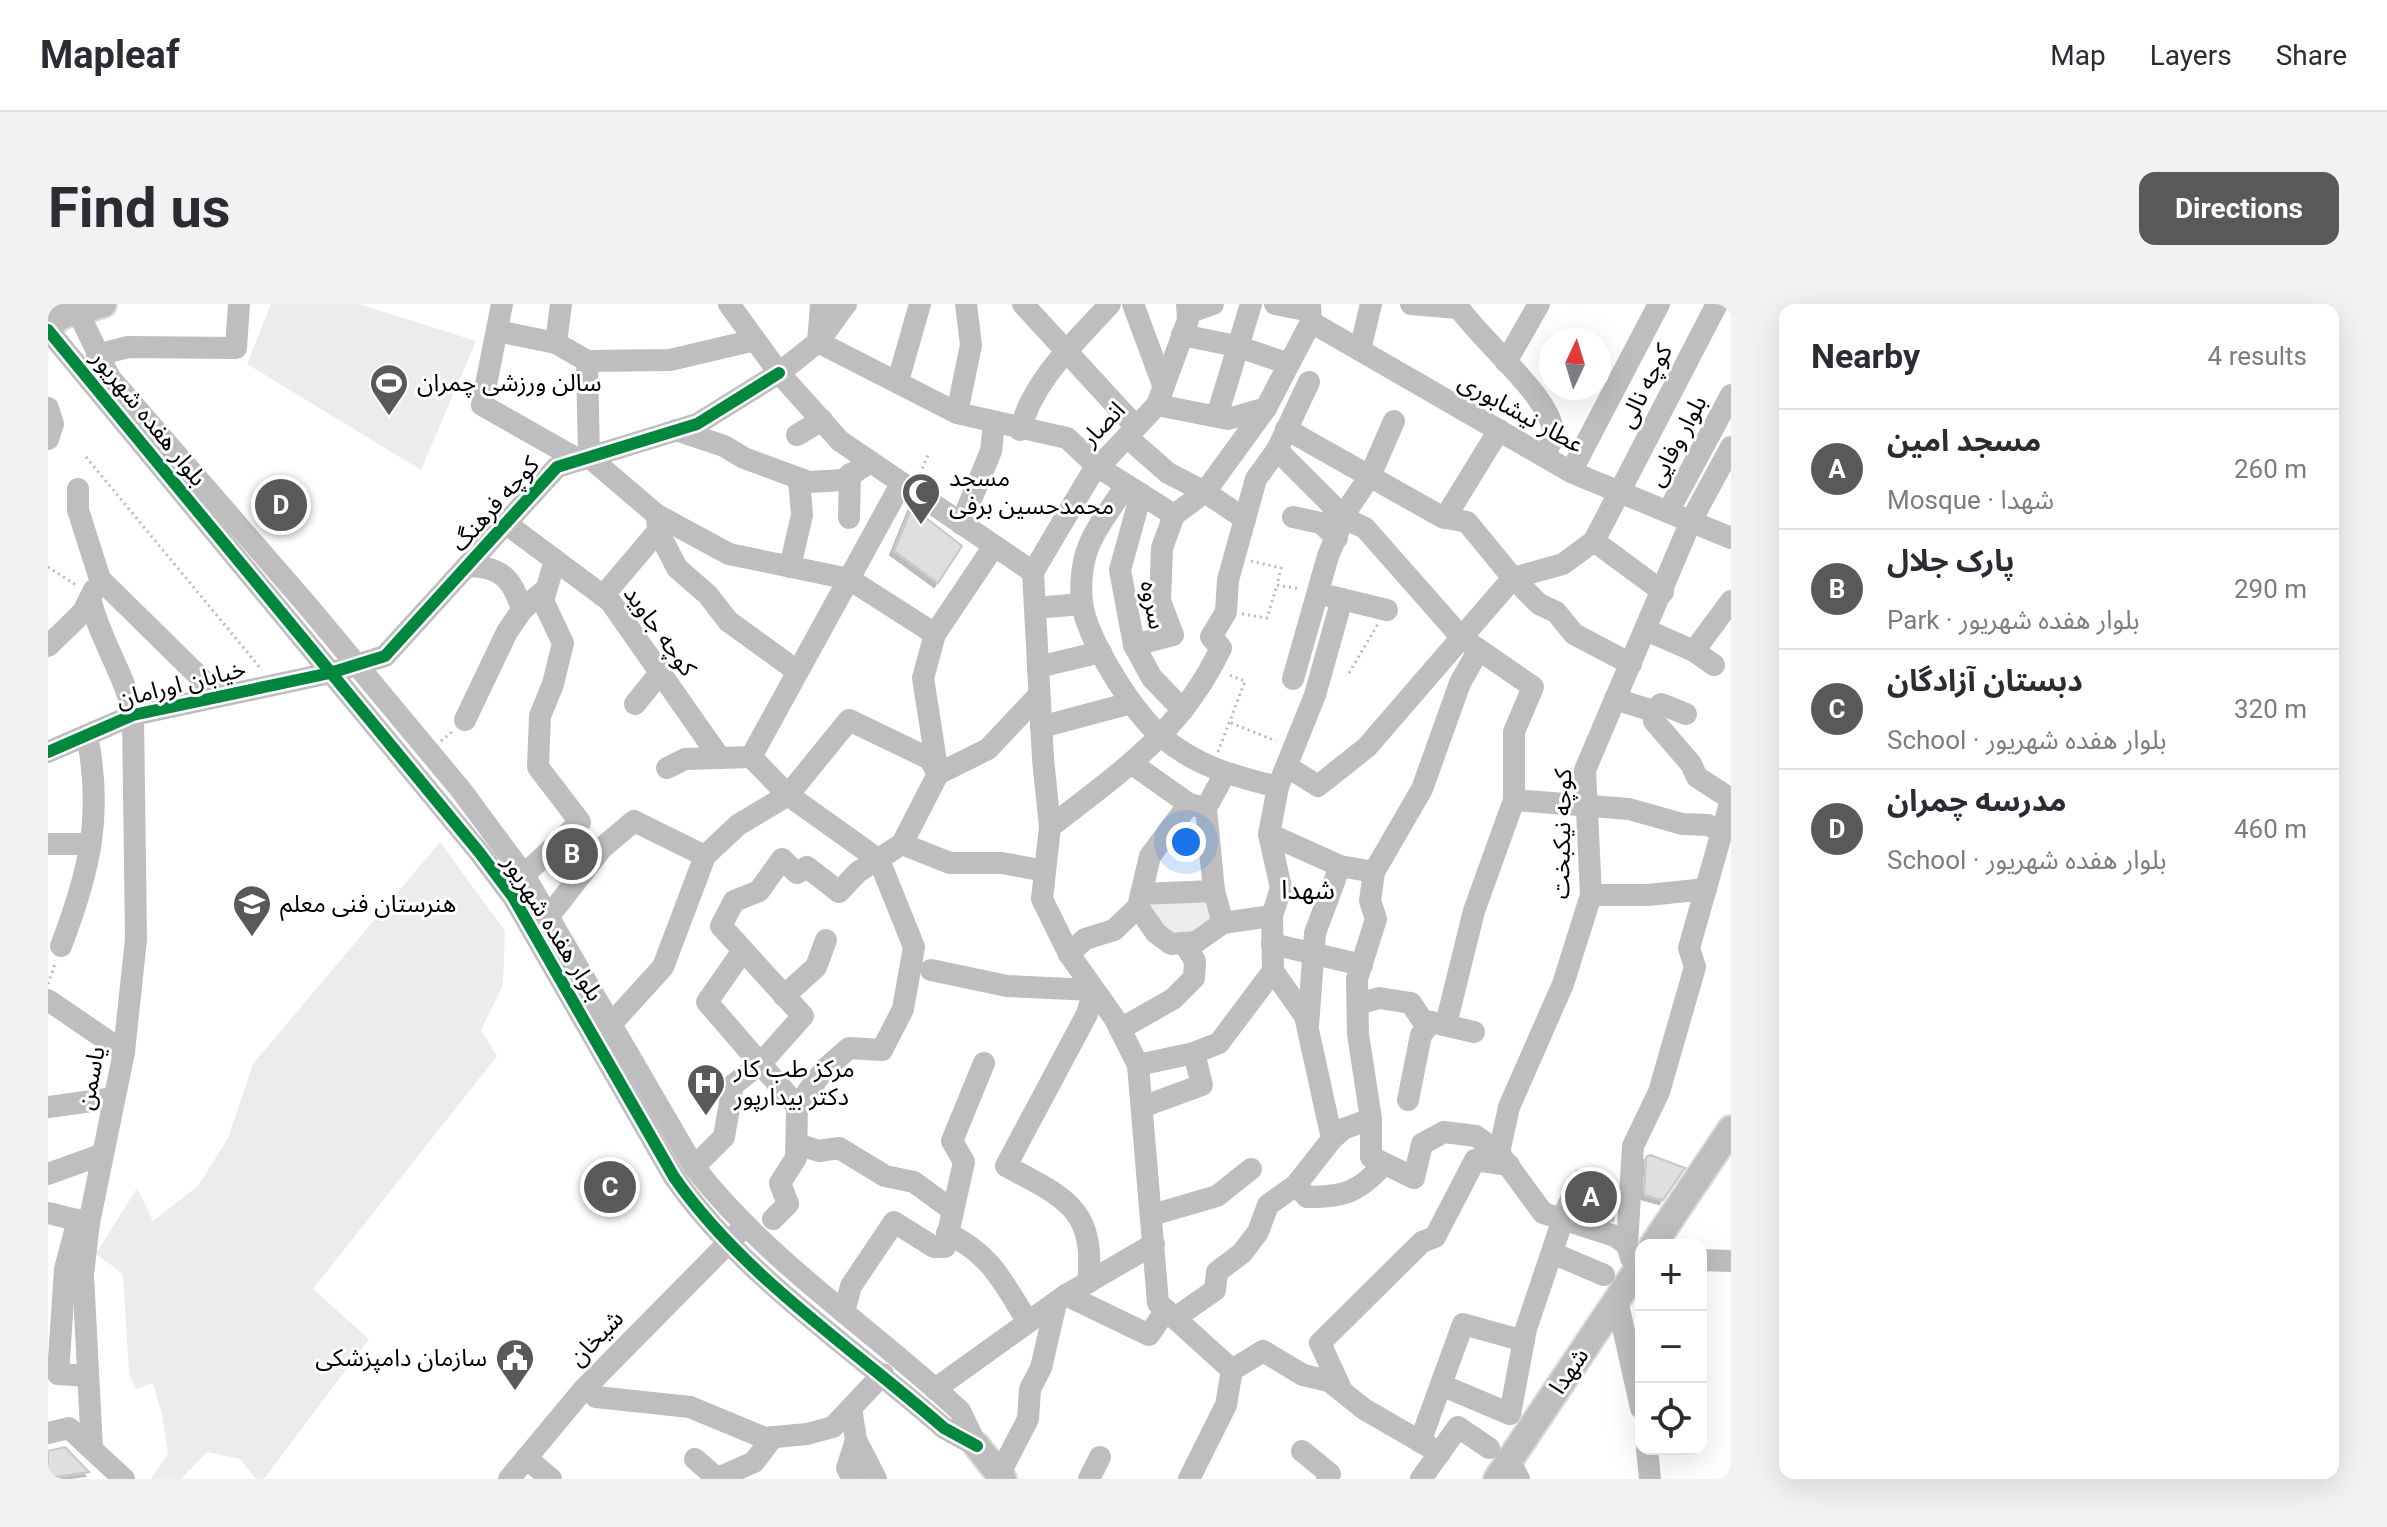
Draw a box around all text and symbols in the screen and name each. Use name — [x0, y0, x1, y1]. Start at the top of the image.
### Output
text: Mapleaf — [40, 33, 180, 77]
text: Map — [2050, 39, 2106, 72]
text: Layers — [2150, 39, 2232, 72]
text: Share — [2276, 39, 2347, 72]
button: Directions — [2139, 172, 2339, 245]
text: Find us — [48, 175, 231, 241]
north arrow — [1539, 328, 1611, 400]
text: Nearby — [1811, 336, 1920, 376]
street label: کوچه نالی — [1612, 338, 1679, 433]
text: 4 results — [2208, 341, 2307, 371]
street label: بلوار هفده شهریور — [85, 344, 212, 492]
sports icon: سالن ورزشی چمران — [368, 362, 410, 417]
street label: عطار نیشابوری — [1454, 367, 1588, 459]
place label: سالن ورزشی چمران — [417, 369, 602, 398]
street label: بلوار وفایی — [1641, 391, 1713, 491]
street label: انصار — [1075, 396, 1131, 453]
text: مسجد امین — [1887, 423, 2041, 458]
street label: کوچه فرهنگ — [445, 450, 546, 558]
text: A — [1828, 454, 1846, 484]
text: 260 m — [2234, 454, 2307, 484]
place label: مسجد محمدحسین برفی — [949, 464, 1114, 520]
mosque icon: مسجد محمدحسین برفی — [900, 471, 942, 526]
pin: D — [255, 475, 307, 535]
text: Mosque · شهدا — [1887, 485, 2054, 515]
text: پارک جلال — [1887, 543, 2015, 578]
text: B — [1829, 574, 1845, 604]
text: 290 m — [2234, 574, 2307, 604]
street label: سروه — [1135, 578, 1171, 632]
street label: کوچه جاوید — [617, 580, 703, 683]
text: Park · بلوار هفده شهریور — [1887, 605, 2140, 635]
street label: خیابان اورامان — [113, 654, 249, 714]
text: دبستان آزادگان — [1887, 663, 2083, 698]
text: C — [1828, 694, 1846, 724]
text: 320 m — [2234, 694, 2307, 724]
text: School · بلوار هفده شهریور — [1887, 725, 2167, 755]
street label: کوچه نیکبخت — [1547, 767, 1578, 899]
text: مدرسه چمران — [1887, 783, 2066, 818]
text: D — [1829, 814, 1845, 844]
text: 460 m — [2234, 814, 2307, 844]
your location — [1166, 822, 1206, 862]
pin: B — [546, 824, 598, 884]
text: School · بلوار هفده شهریور — [1887, 845, 2167, 875]
street label: بلوار هفده شهریور — [496, 849, 609, 1006]
district label: شهدا — [1281, 875, 1335, 905]
school or university icon: هنرستان فنی معلم — [231, 883, 273, 938]
place label: هنرستان فنی معلم — [280, 890, 456, 921]
street label: یاسمن — [71, 1044, 111, 1112]
place label: مرکز طب کار دکتر بیدارپور — [733, 1055, 855, 1112]
hospital icon: مرکز طب کار دکتر بیدارپور — [685, 1062, 727, 1117]
pin: C — [584, 1157, 636, 1217]
pin: A — [1565, 1167, 1617, 1227]
map controls — [1635, 1239, 1707, 1455]
button: + — [1635, 1239, 1707, 1311]
street label: شیخان — [563, 1304, 629, 1372]
button: − — [1635, 1311, 1707, 1383]
public building icon: سازمان دامپزشکی — [494, 1337, 536, 1392]
street label: شهدا — [1544, 1343, 1594, 1399]
place label: سازمان دامپزشکی — [315, 1344, 487, 1373]
button: locate — [1635, 1383, 1707, 1455]

